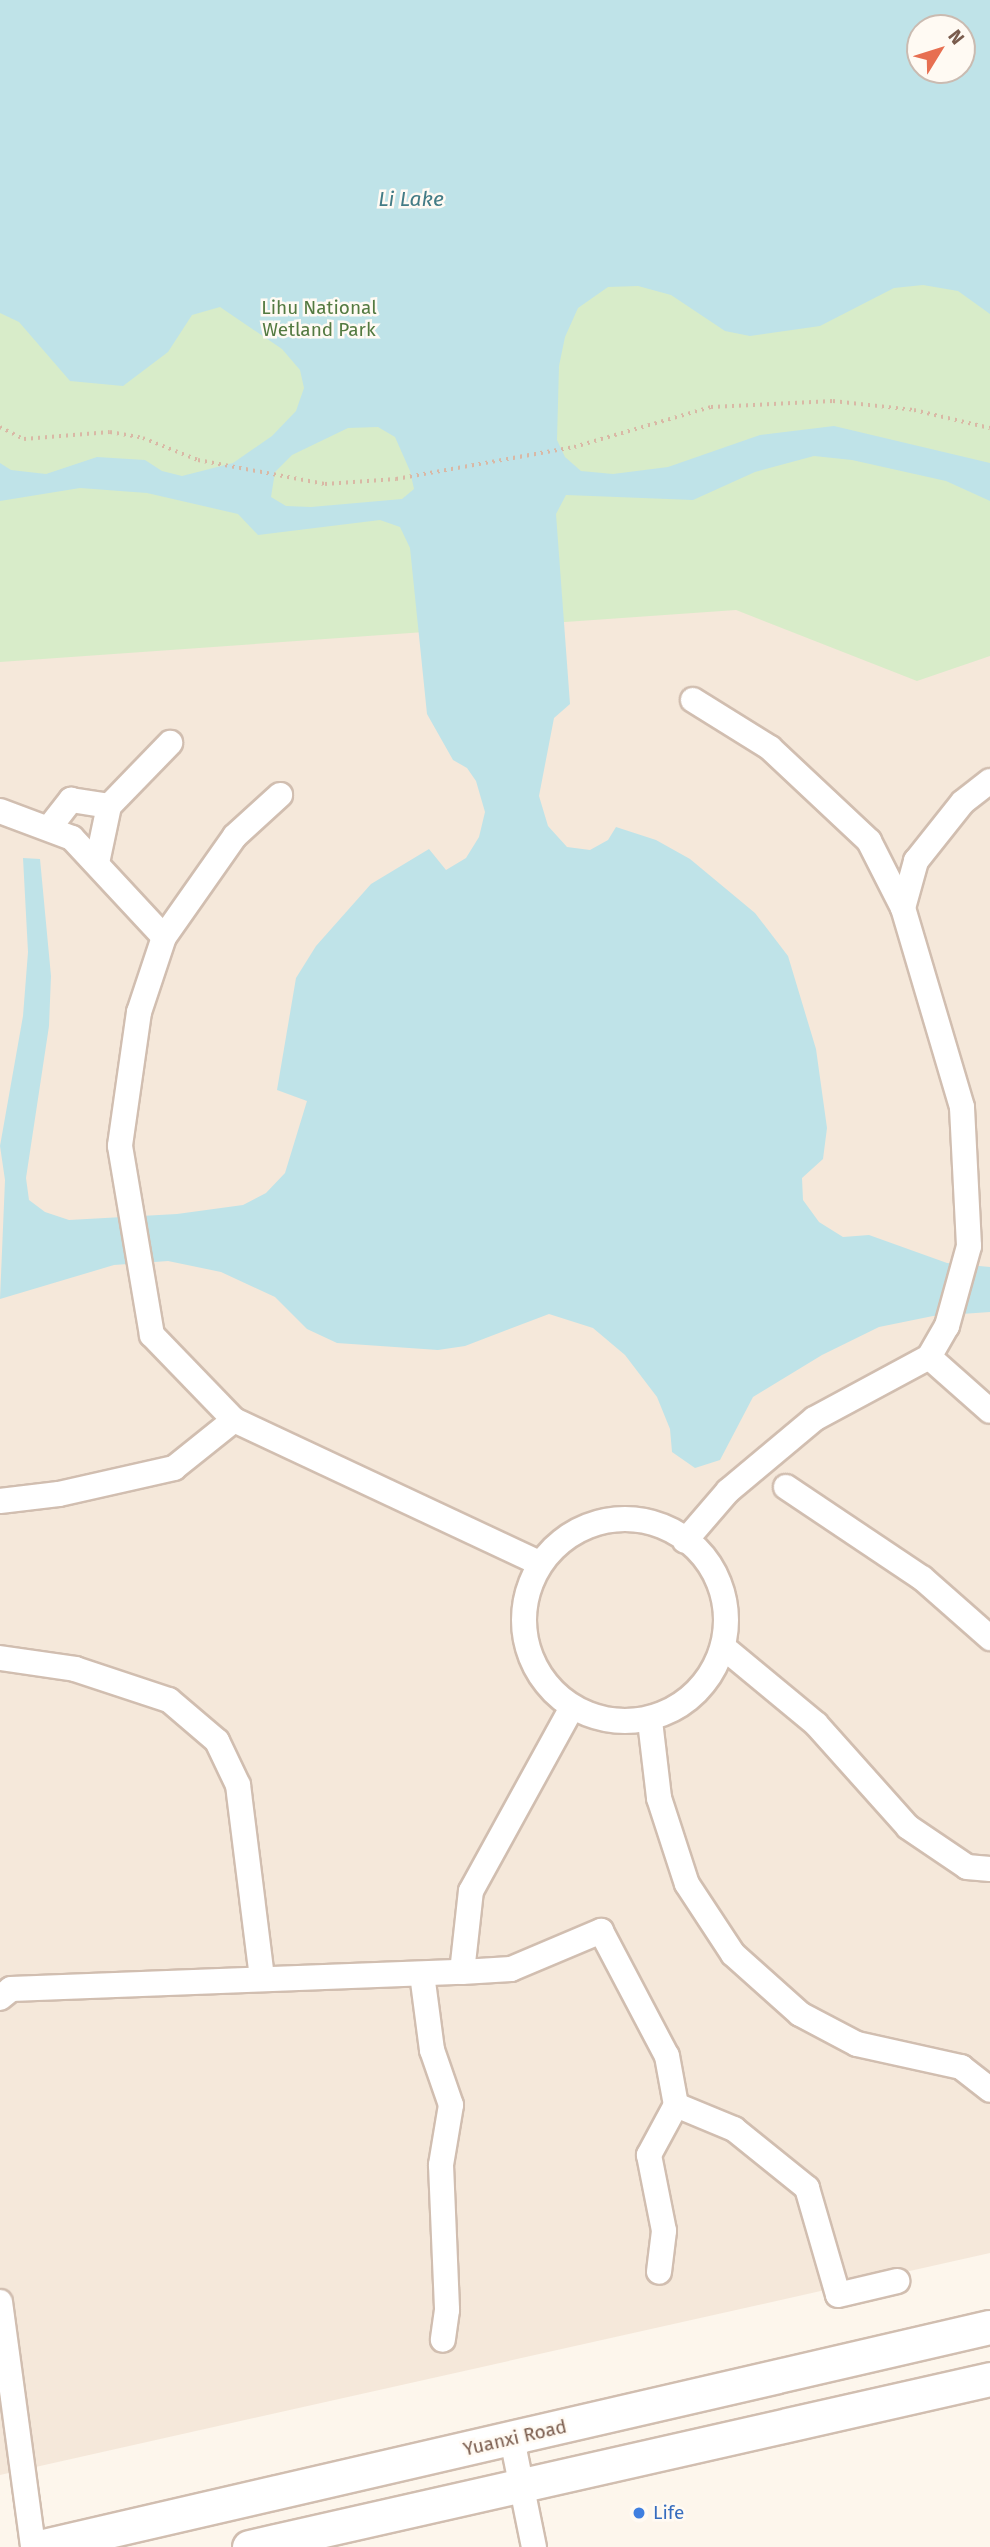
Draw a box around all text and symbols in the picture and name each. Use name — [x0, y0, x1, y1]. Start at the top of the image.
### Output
north arrow — [906, 14, 976, 84]
text: N — [943, 25, 969, 49]
water label: Li Lake — [378, 186, 444, 212]
park label: Lihu National Wetland Park — [261, 297, 377, 341]
street label: Yuanxi Road — [461, 2415, 569, 2461]
place label: Life — [653, 2502, 684, 2524]
marker: Life — [631, 2505, 647, 2521]

